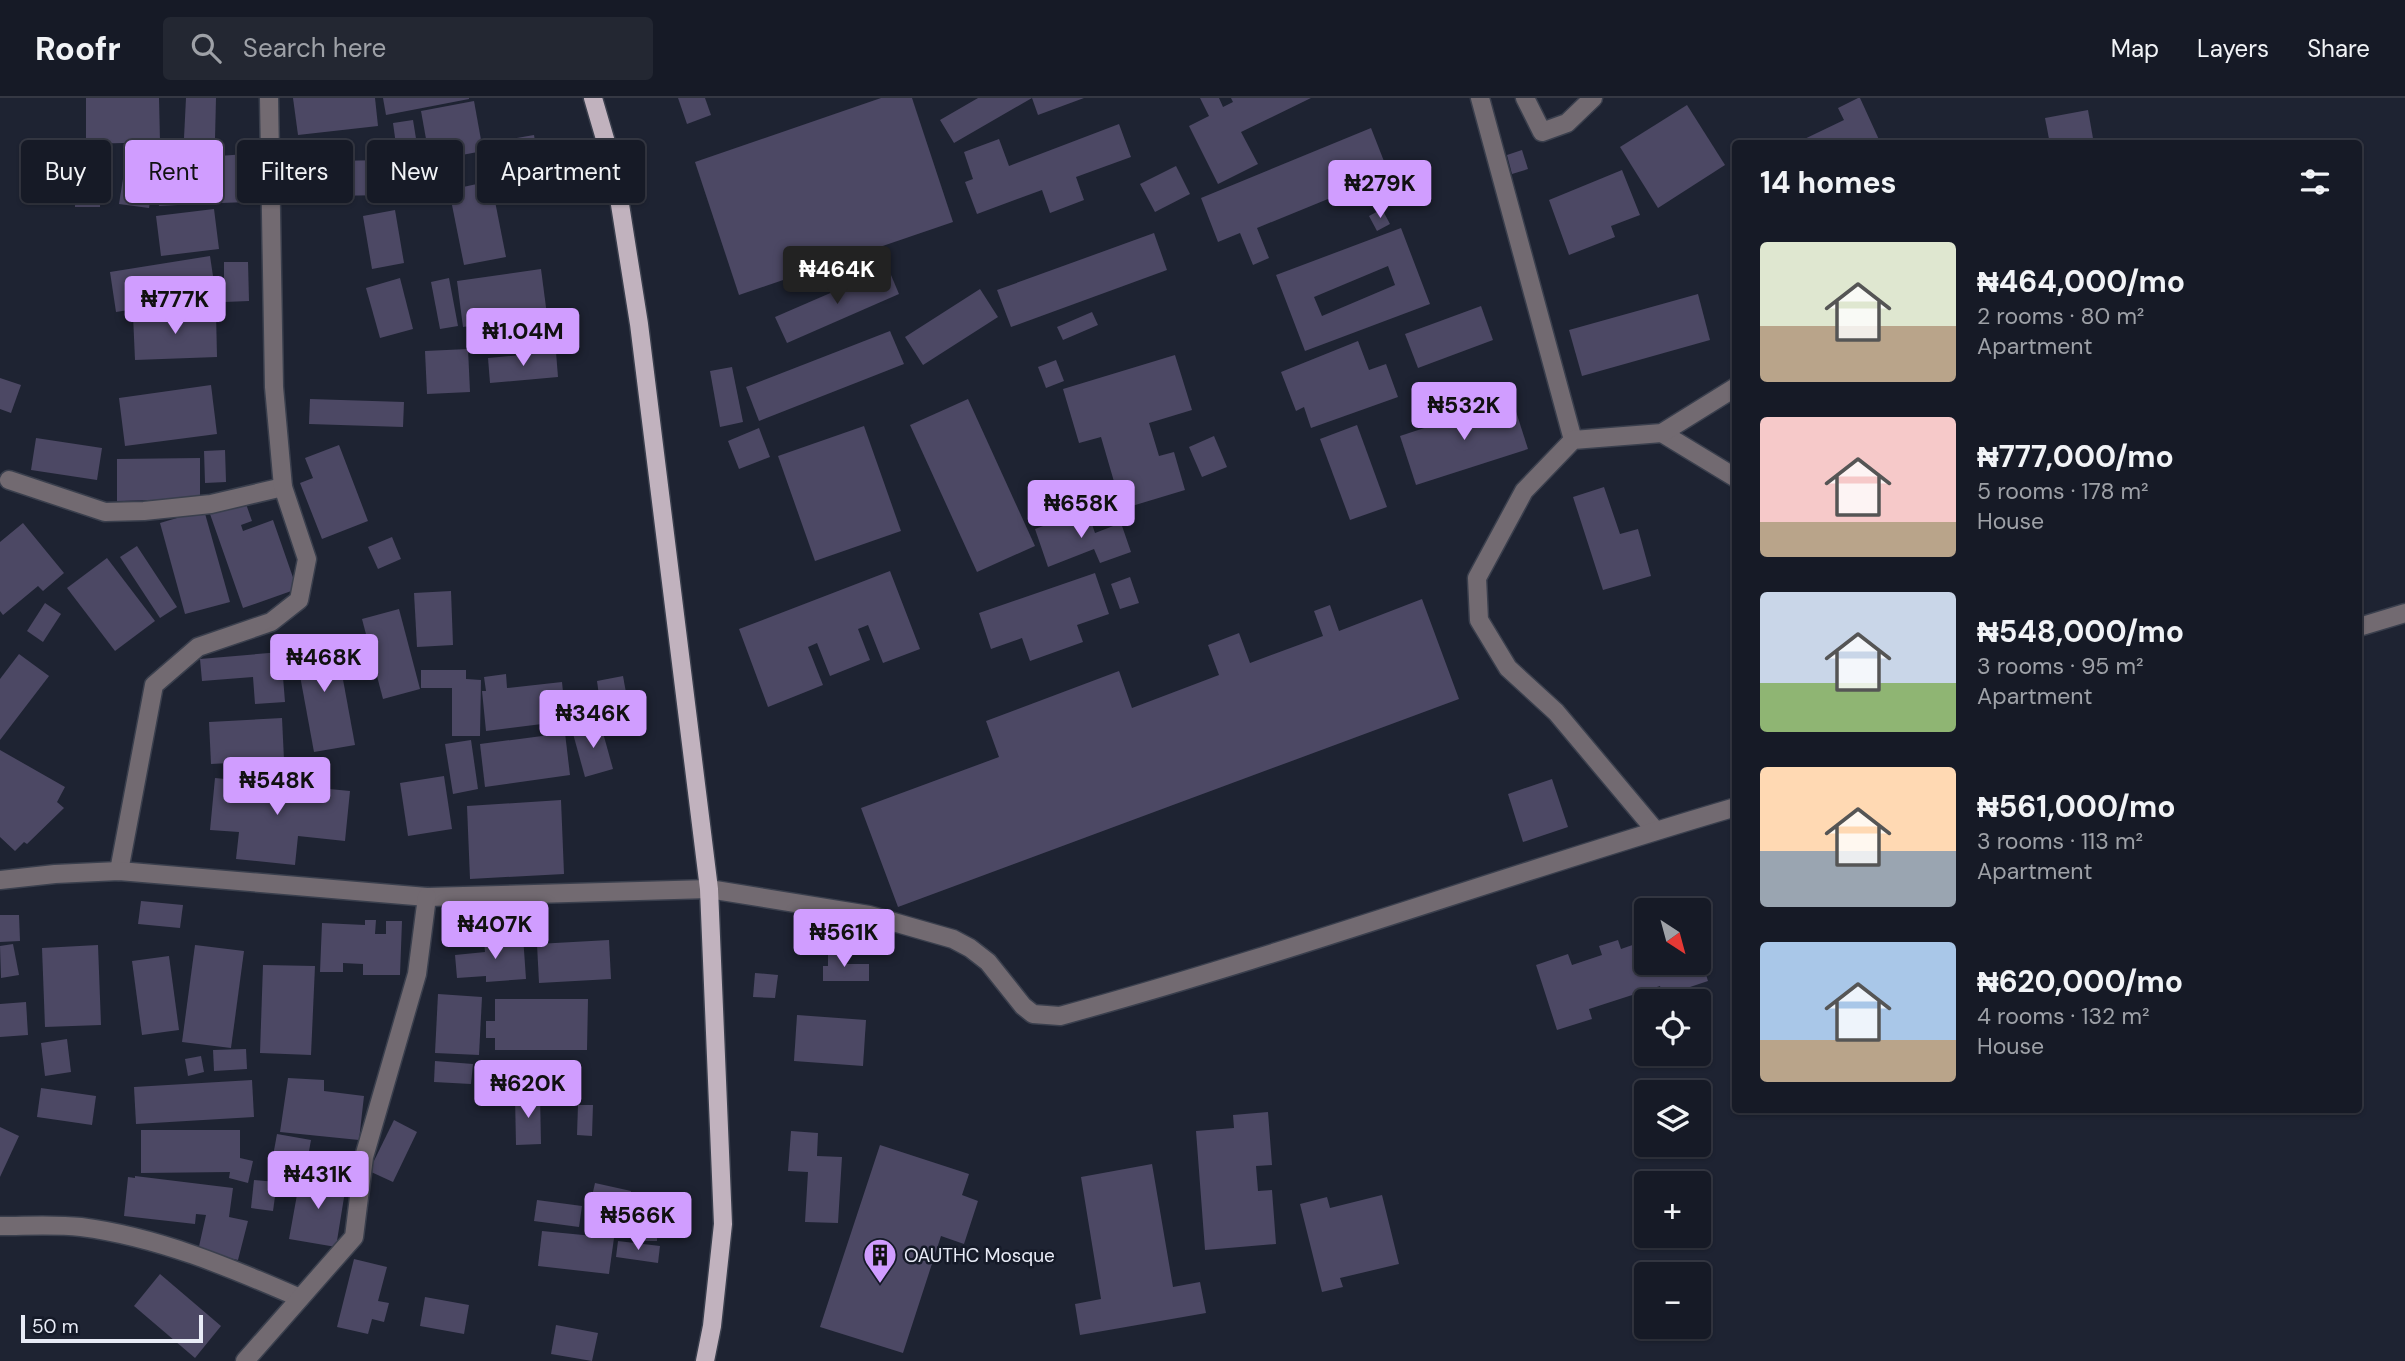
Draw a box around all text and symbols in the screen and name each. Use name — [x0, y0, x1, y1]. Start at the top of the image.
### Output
search box — [163, 17, 653, 80]
text: Roofr — [35, 27, 121, 70]
icon: search — [187, 29, 225, 67]
text: Search here — [243, 31, 386, 65]
text: Map — [2111, 33, 2159, 64]
text: Layers — [2197, 33, 2269, 64]
text: Share — [2307, 33, 2370, 64]
chip: Buy — [21, 140, 111, 203]
chip: Rent — [125, 140, 223, 203]
chip: Filters — [237, 140, 353, 203]
chip: New — [367, 140, 463, 203]
chip: Apartment — [477, 140, 645, 203]
pin: ₦279K — [1331, 160, 1429, 220]
text: 14 homes — [1760, 163, 1897, 202]
icon: filters — [2296, 163, 2334, 201]
text: ₦279K — [1344, 168, 1416, 198]
pin: ₦464K — [788, 246, 886, 306]
text: ₦464K — [799, 254, 875, 284]
text: ₦464,000/mo — [1977, 262, 2185, 301]
icon: home — [1816, 270, 1900, 354]
pin: ₦777K — [126, 276, 224, 336]
text: ₦777K — [141, 284, 209, 314]
text: 2 rooms · 80 m² — [1977, 301, 2144, 331]
pin: ₦1.04M — [466, 308, 580, 368]
text: ₦1.04M — [482, 316, 564, 346]
text: Apartment — [1977, 331, 2092, 361]
pin: ₦532K — [1415, 382, 1513, 442]
text: ₦532K — [1427, 390, 1501, 420]
text: ₦777,000/mo — [1977, 437, 2174, 476]
icon: home — [1816, 445, 1900, 529]
text: 5 rooms · 178 m² — [1977, 476, 2149, 506]
pin: ₦658K — [1032, 480, 1130, 540]
text: ₦658K — [1044, 488, 1118, 518]
text: House — [1977, 506, 2044, 536]
text: ₦548,000/mo — [1977, 612, 2184, 651]
icon: home — [1816, 620, 1900, 704]
pin: ₦468K — [275, 634, 373, 694]
text: ₦468K — [286, 642, 362, 672]
text: 3 rooms · 95 m² — [1977, 651, 2144, 681]
text: Apartment — [1977, 681, 2092, 711]
pin: ₦346K — [544, 690, 642, 750]
text: ₦346K — [555, 698, 631, 728]
pin: ₦548K — [228, 758, 326, 817]
text: ₦548K — [239, 765, 315, 795]
text: ₦561,000/mo — [1977, 787, 2176, 826]
icon: home — [1816, 795, 1900, 879]
text: 3 rooms · 113 m² — [1977, 826, 2143, 856]
text: Apartment — [1977, 856, 2092, 886]
north arrow — [1634, 898, 1712, 975]
map controls — [1634, 898, 1711, 1339]
pin: ₦407K — [446, 902, 544, 961]
text: ₦407K — [458, 909, 533, 939]
pin: ₦561K — [795, 910, 893, 969]
text: ₦561K — [810, 917, 878, 947]
text: ₦620,000/mo — [1977, 962, 2183, 1001]
icon: home — [1816, 970, 1900, 1054]
button: locate — [1634, 989, 1711, 1066]
text: 4 rooms · 132 m² — [1977, 1001, 2149, 1031]
text: House — [1977, 1031, 2044, 1061]
pin: ₦620K — [479, 1060, 577, 1120]
text: ₦620K — [490, 1068, 566, 1098]
button: layers — [1634, 1080, 1711, 1157]
pin: ₦431K — [269, 1152, 367, 1211]
text: ₦431K — [284, 1159, 352, 1189]
button: + — [1634, 1171, 1711, 1248]
pin: ₦566K — [589, 1192, 687, 1252]
text: ₦566K — [600, 1200, 676, 1230]
building icon: OAUTHC Mosque — [861, 1236, 899, 1285]
place label: OAUTHC Mosque — [904, 1243, 1055, 1268]
button: − — [1634, 1262, 1711, 1339]
scale bar — [21, 1312, 203, 1344]
text: 50 m — [32, 1314, 79, 1339]

